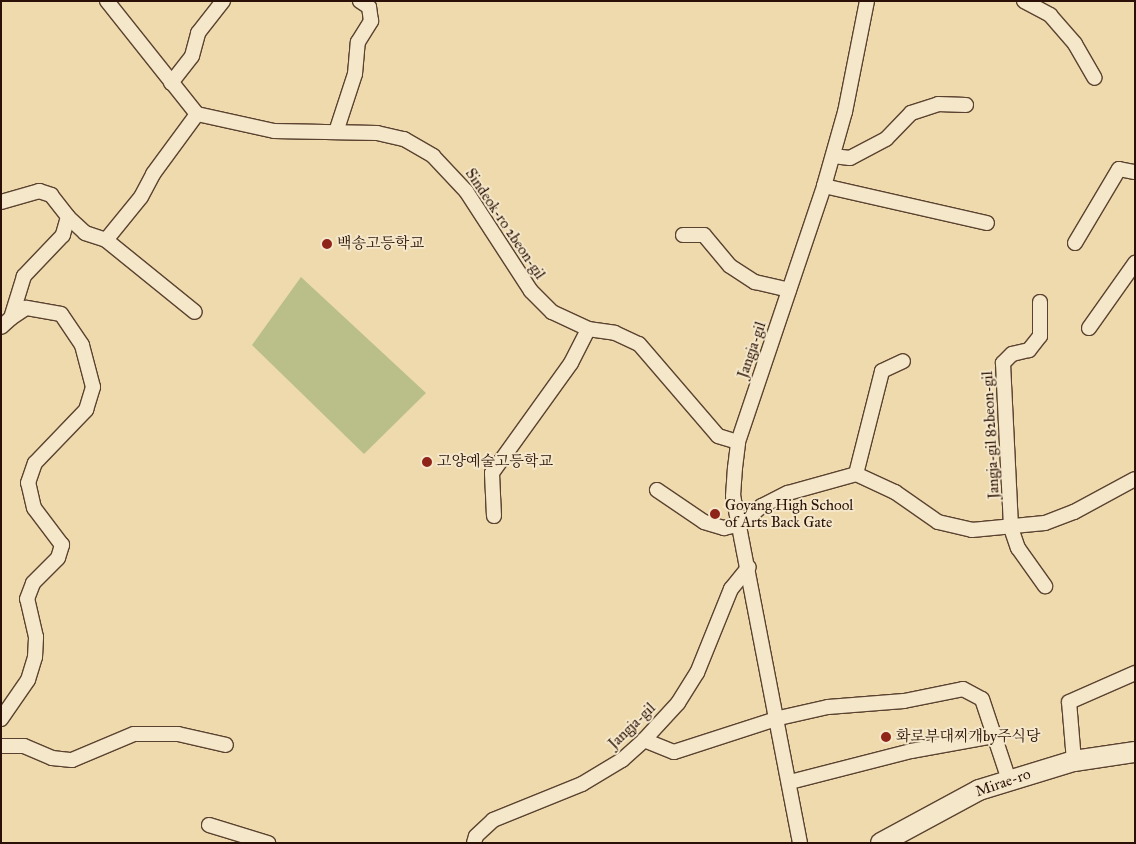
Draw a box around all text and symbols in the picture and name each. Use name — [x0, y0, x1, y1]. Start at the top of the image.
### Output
street label: Sindeok-ro 2beon-gil — [461, 165, 549, 283]
place label: 백송고등학교 — [337, 235, 424, 253]
marker: 백송고등학교 — [321, 238, 333, 250]
street label: Jangja-gil — [734, 319, 770, 381]
street label: Jangja-gil 82beon-gil — [979, 371, 1003, 499]
place label: 고양예술고등학교 — [437, 453, 553, 471]
marker: 고양예술고등학교 — [421, 456, 433, 468]
place label: Goyang High School of Arts Back Gate — [725, 496, 853, 531]
marker: Goyang High School of Arts Back Gate — [709, 508, 721, 520]
street label: Jangja-gil — [605, 699, 659, 753]
place label: 화로부대찌개by주식당 — [896, 728, 1041, 746]
marker: 화로부대찌개by주식당 — [880, 731, 892, 743]
street label: Mirae-ro — [973, 765, 1033, 801]

